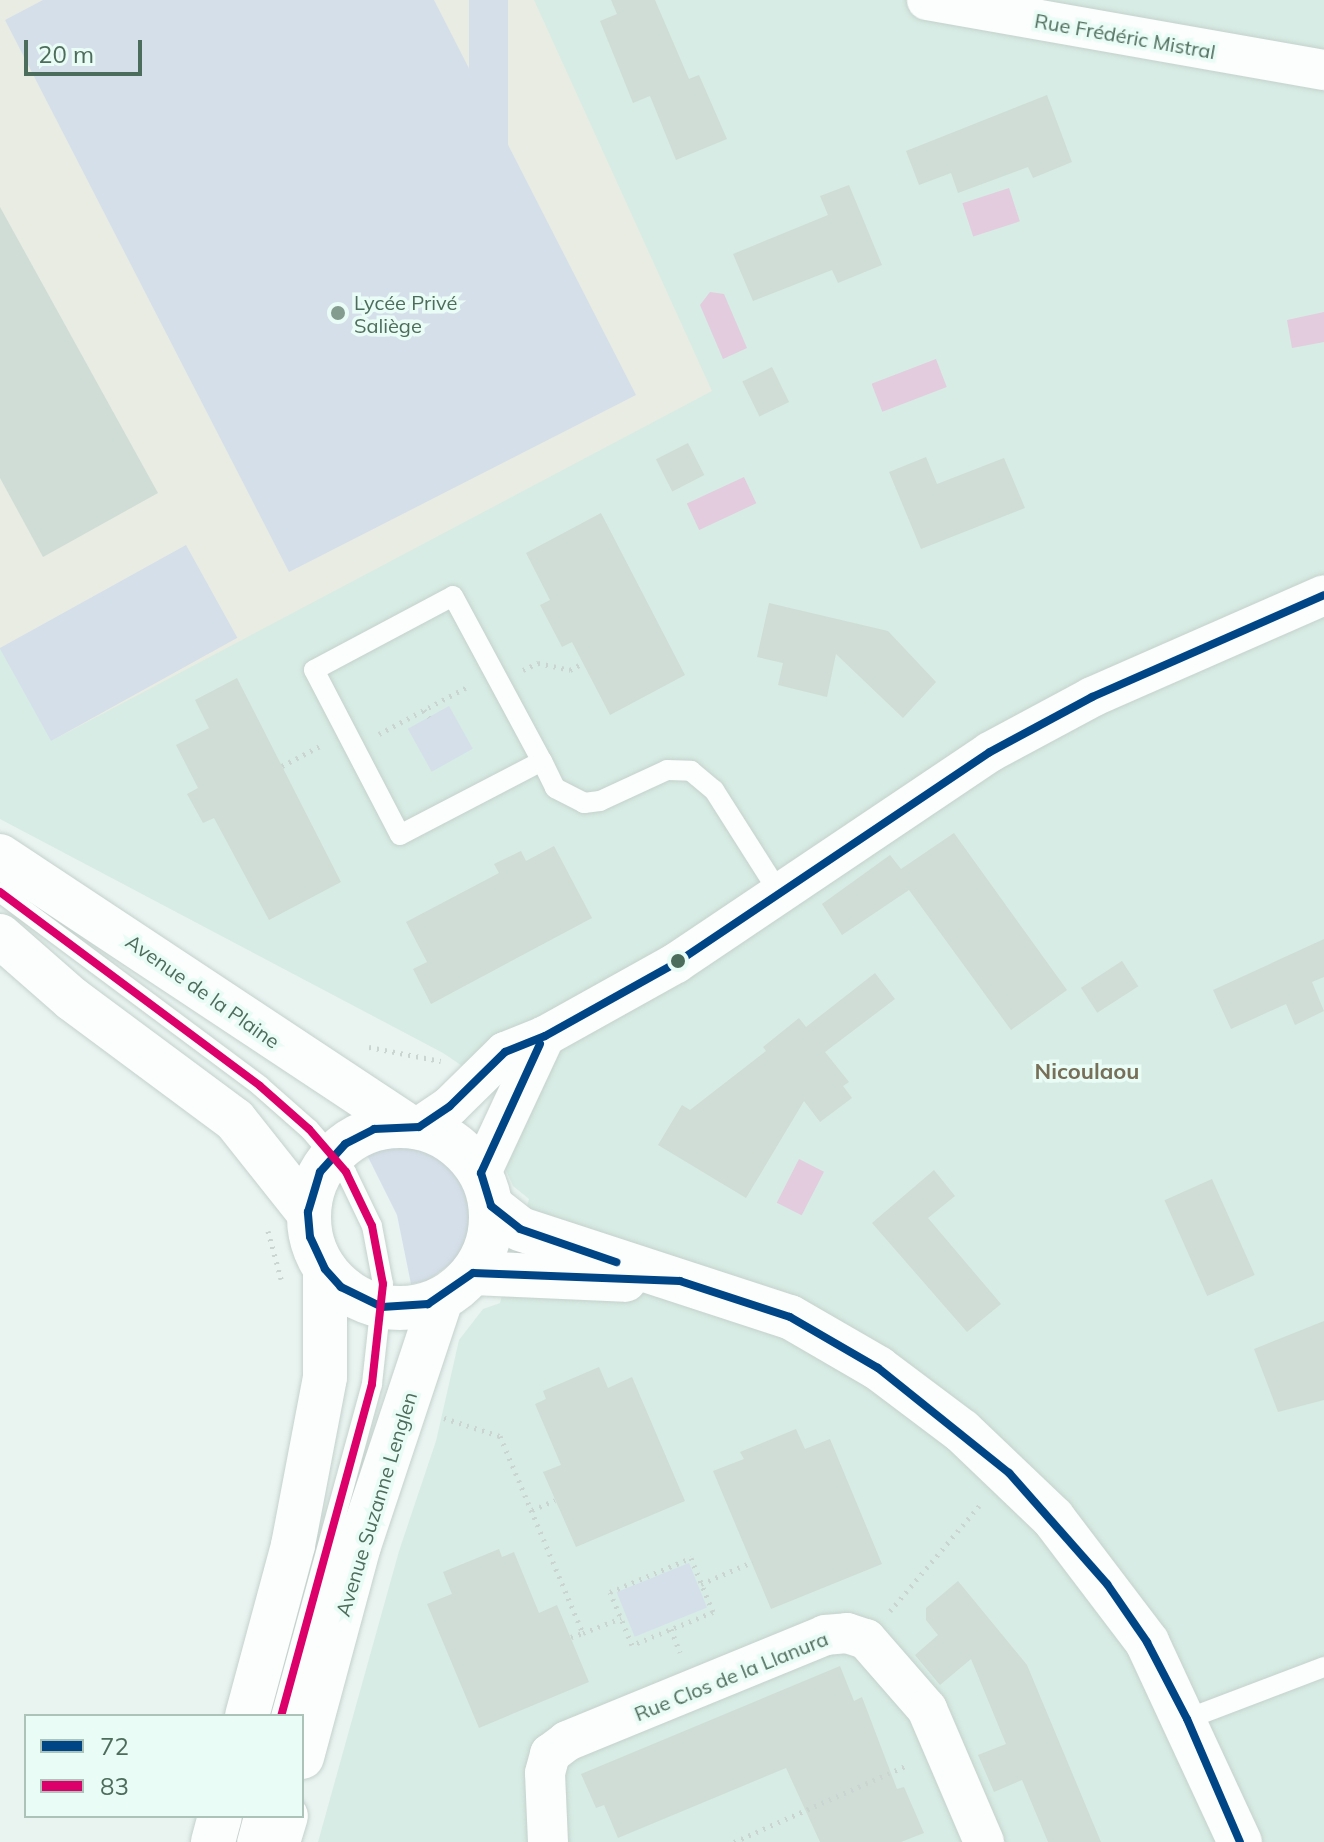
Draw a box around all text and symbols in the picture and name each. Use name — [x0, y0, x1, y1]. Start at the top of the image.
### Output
street label: Rue Frédéric Mistral — [1033, 8, 1217, 64]
scale bar — [28, 24, 146, 74]
text: 20 m — [38, 39, 94, 69]
place label: Lycée Privé Saliège — [354, 290, 457, 337]
marker: Lycée Privé Saliège — [329, 304, 347, 322]
street label: Avenue de la Plaine — [122, 929, 284, 1053]
unlabelled marker — [670, 953, 686, 969]
district label: Nicoulaou — [1035, 1059, 1139, 1085]
street label: Avenue Suzanne Lenglen — [330, 1389, 422, 1619]
street label: Rue Clos de la Llanura — [631, 1626, 831, 1726]
legend — [24, 1714, 304, 1818]
text: 72 — [100, 1731, 129, 1761]
text: 83 — [100, 1771, 129, 1801]

